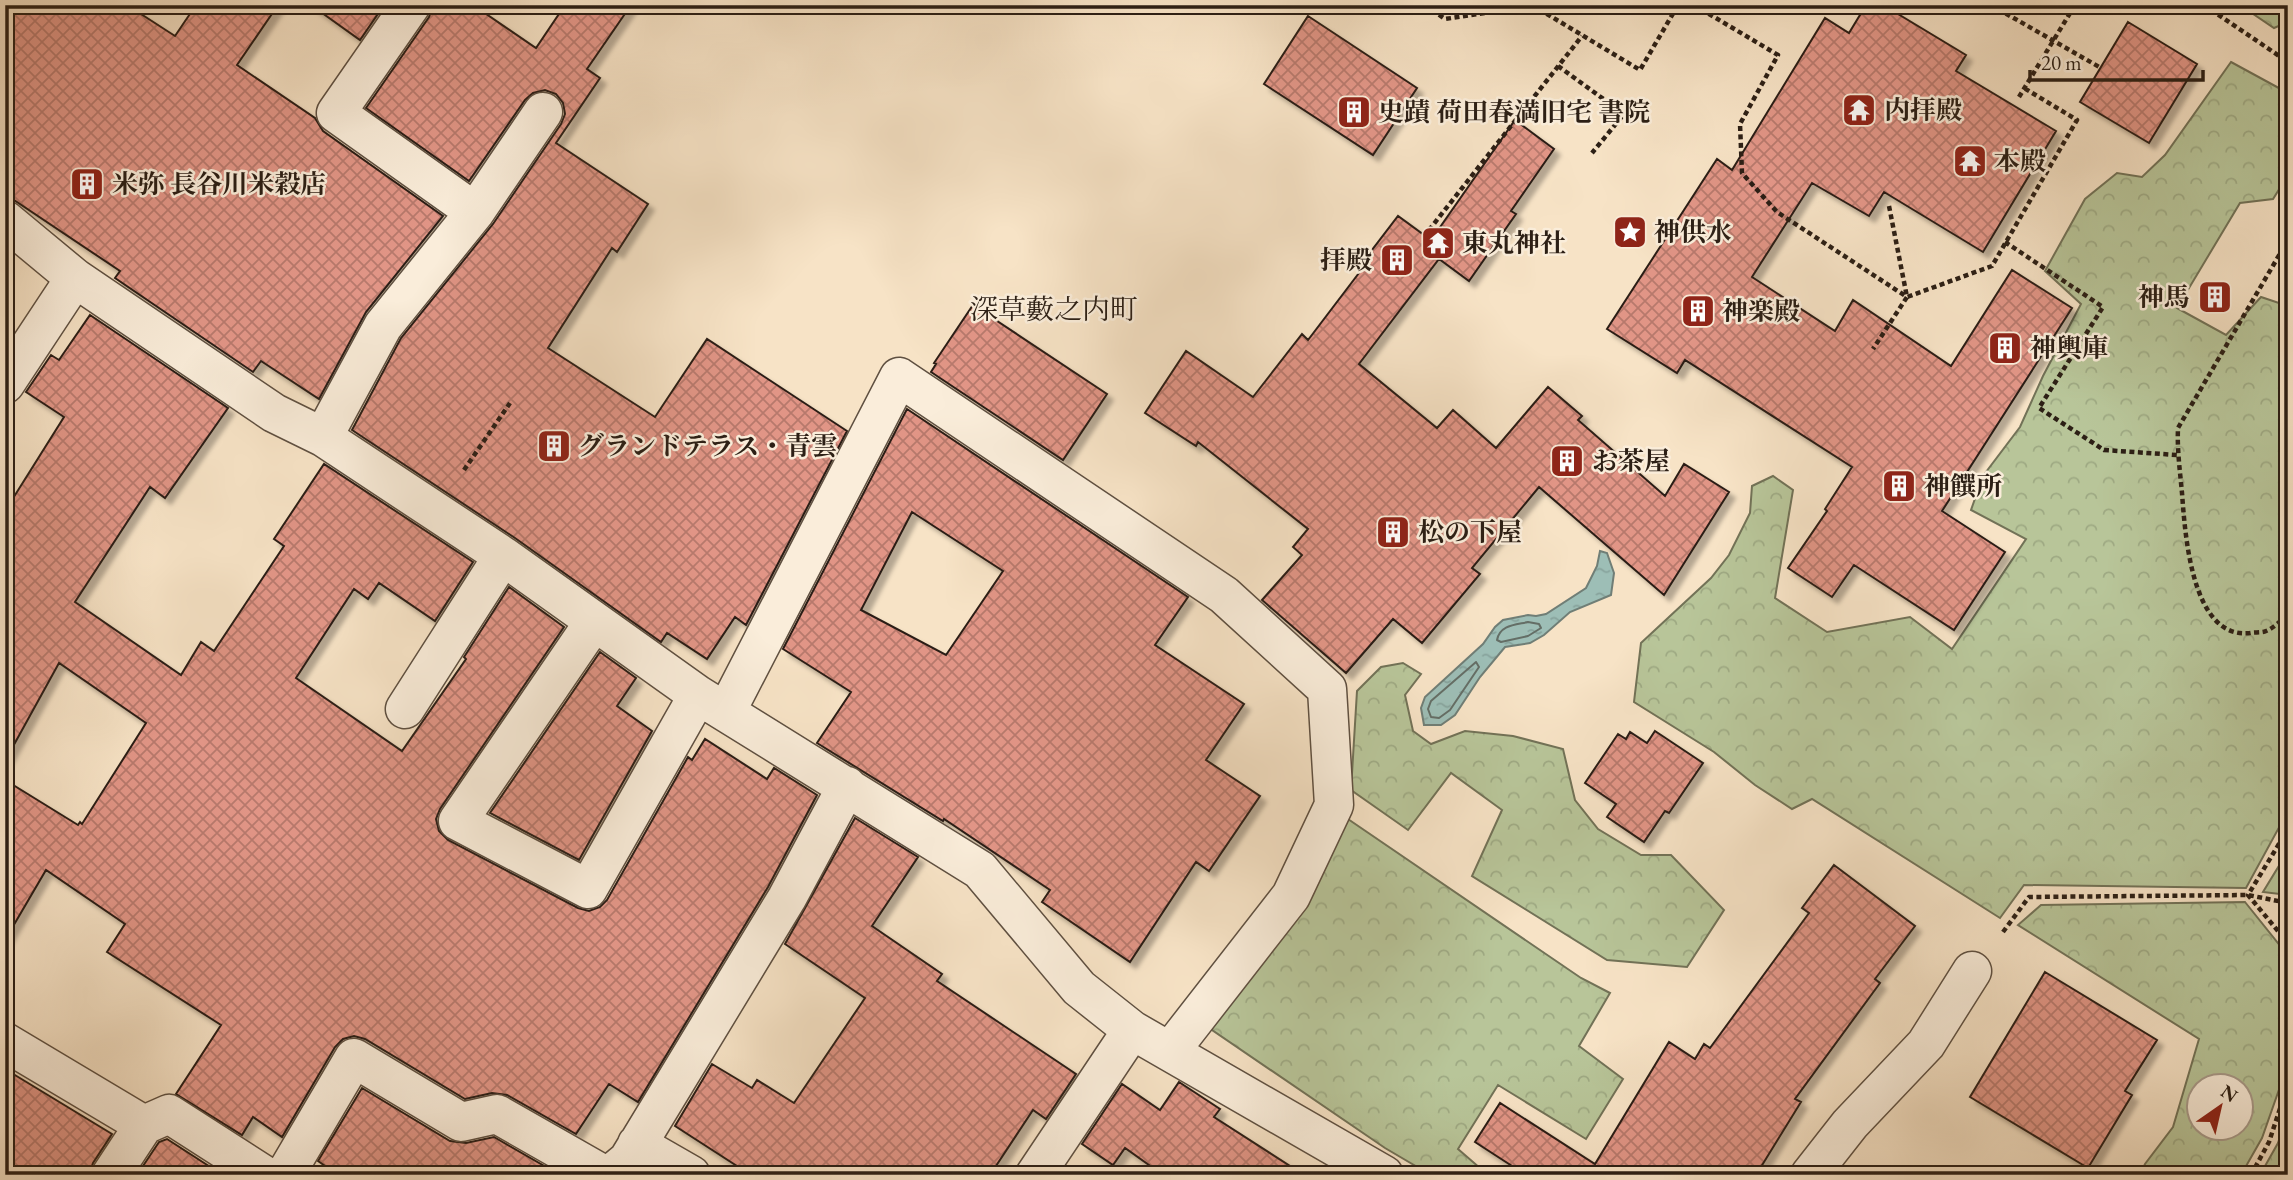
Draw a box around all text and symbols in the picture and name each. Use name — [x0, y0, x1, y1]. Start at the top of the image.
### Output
scale bar — [2030, 38, 2204, 82]
text: 20 m — [2041, 49, 2082, 76]
temple icon: 内拝殿 — [1840, 91, 1878, 129]
building icon: 史蹟 荷田春満旧宅 書院 — [1335, 93, 1373, 131]
place label: 内拝殿 — [1884, 93, 1962, 127]
place label: 史蹟 荷田春満旧宅 書院 — [1378, 95, 1650, 129]
temple icon: 本殿 — [1951, 142, 1989, 180]
place label: 本殿 — [1994, 144, 2046, 178]
building icon: 米弥 長谷川米穀店 — [68, 165, 106, 203]
place label: 米弥 長谷川米穀店 — [112, 167, 326, 201]
place icon: 神供水 — [1611, 213, 1649, 251]
place label: 神供水 — [1654, 215, 1732, 249]
temple icon: 東丸神社 — [1419, 224, 1457, 262]
place label: 東丸神社 — [1462, 226, 1566, 260]
building icon: 拝殿 — [1378, 241, 1416, 279]
place label: 拝殿 — [1320, 243, 1372, 277]
building icon: 神馬 — [2196, 278, 2234, 316]
place label: 神馬 — [2138, 280, 2190, 314]
district label: 深草藪之内町 — [970, 291, 1138, 327]
building icon: 神楽殿 — [1679, 292, 1717, 330]
place label: 神楽殿 — [1722, 294, 1800, 328]
building icon: 神輿庫 — [1986, 329, 2024, 367]
place label: 神輿庫 — [2030, 331, 2108, 365]
building icon: グランドテラス・青雲 — [535, 427, 573, 465]
place label: グランドテラス・青雲 — [578, 429, 837, 463]
building icon: お茶屋 — [1548, 442, 1586, 480]
place label: お茶屋 — [1592, 444, 1670, 478]
building icon: 神饌所 — [1880, 467, 1918, 505]
place label: 神饌所 — [1924, 469, 2002, 503]
building icon: 松の下屋 — [1374, 513, 1412, 551]
place label: 松の下屋 — [1418, 515, 1522, 549]
north arrow — [2184, 1072, 2254, 1142]
text: N — [2216, 1079, 2243, 1108]

